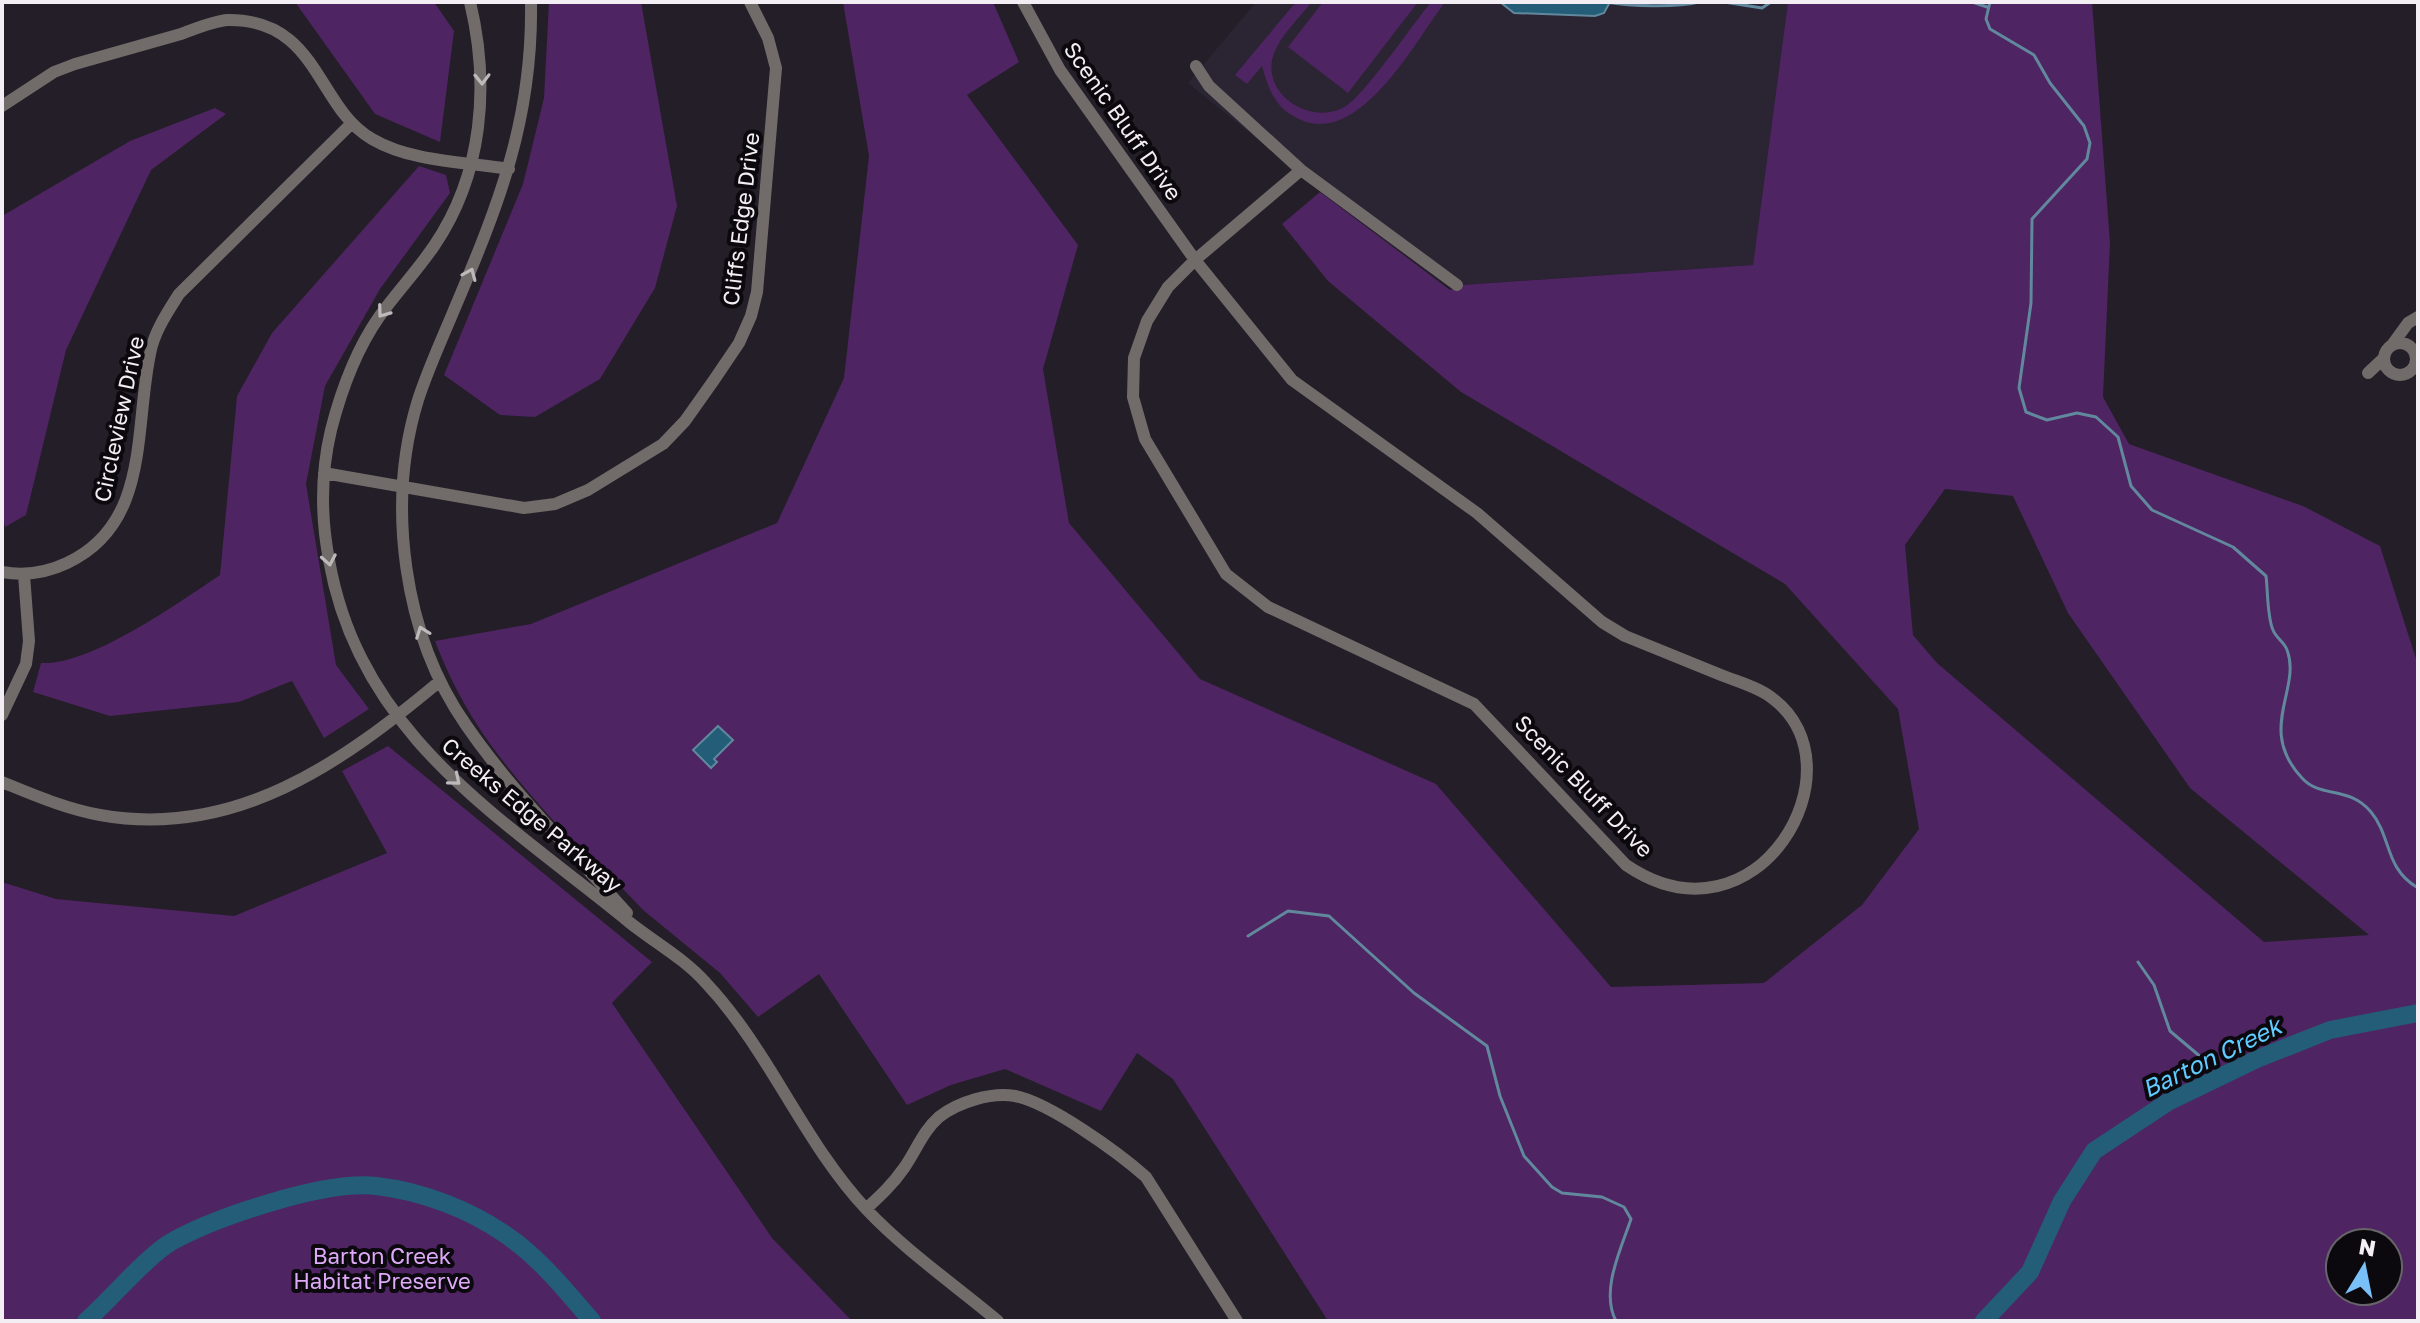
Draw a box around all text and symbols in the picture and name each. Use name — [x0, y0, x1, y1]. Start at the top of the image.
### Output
street label: Scenic Bluff Drive — [1059, 36, 1188, 205]
one-way arrow — [473, 73, 490, 86]
street label: Cliffs Edge Drive — [716, 131, 765, 307]
one-way arrow — [460, 268, 476, 282]
one-way arrow — [378, 304, 393, 318]
street label: Circleview Drive — [88, 333, 149, 504]
one-way arrow — [319, 553, 336, 567]
one-way arrow — [416, 626, 432, 640]
street label: Scenic Bluff Drive — [1510, 709, 1659, 862]
street label: Creeks Edge Parkway — [437, 731, 628, 898]
one-way arrow — [446, 770, 461, 785]
water label: Barton Creek — [2137, 1009, 2288, 1103]
north arrow — [2324, 1227, 2404, 1307]
text: N — [2357, 1232, 2378, 1262]
park label: Barton Creek Habitat Preserve — [293, 1242, 471, 1294]

